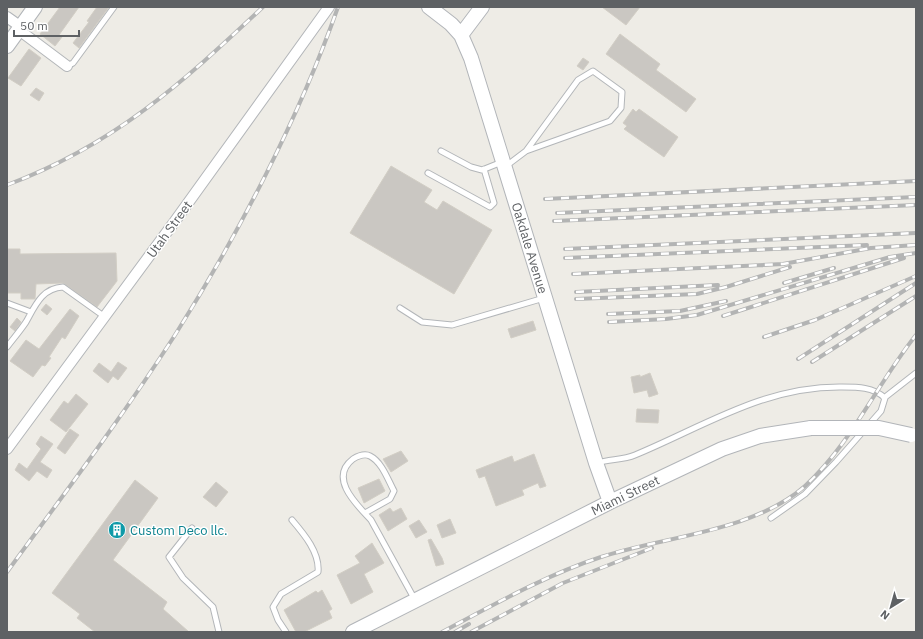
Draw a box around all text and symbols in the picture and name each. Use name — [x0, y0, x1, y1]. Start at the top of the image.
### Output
scale bar — [14, 12, 79, 38]
text: 50 m — [20, 18, 48, 33]
street label: Utah Street — [143, 197, 196, 261]
street label: Oakdale Avenue — [508, 201, 551, 296]
street label: Miami Street — [588, 472, 662, 519]
building icon: Custom Deco llc. — [107, 520, 127, 540]
place label: Custom Deco llc. — [130, 522, 228, 539]
north arrow — [871, 587, 911, 627]
text: N — [878, 607, 892, 623]

